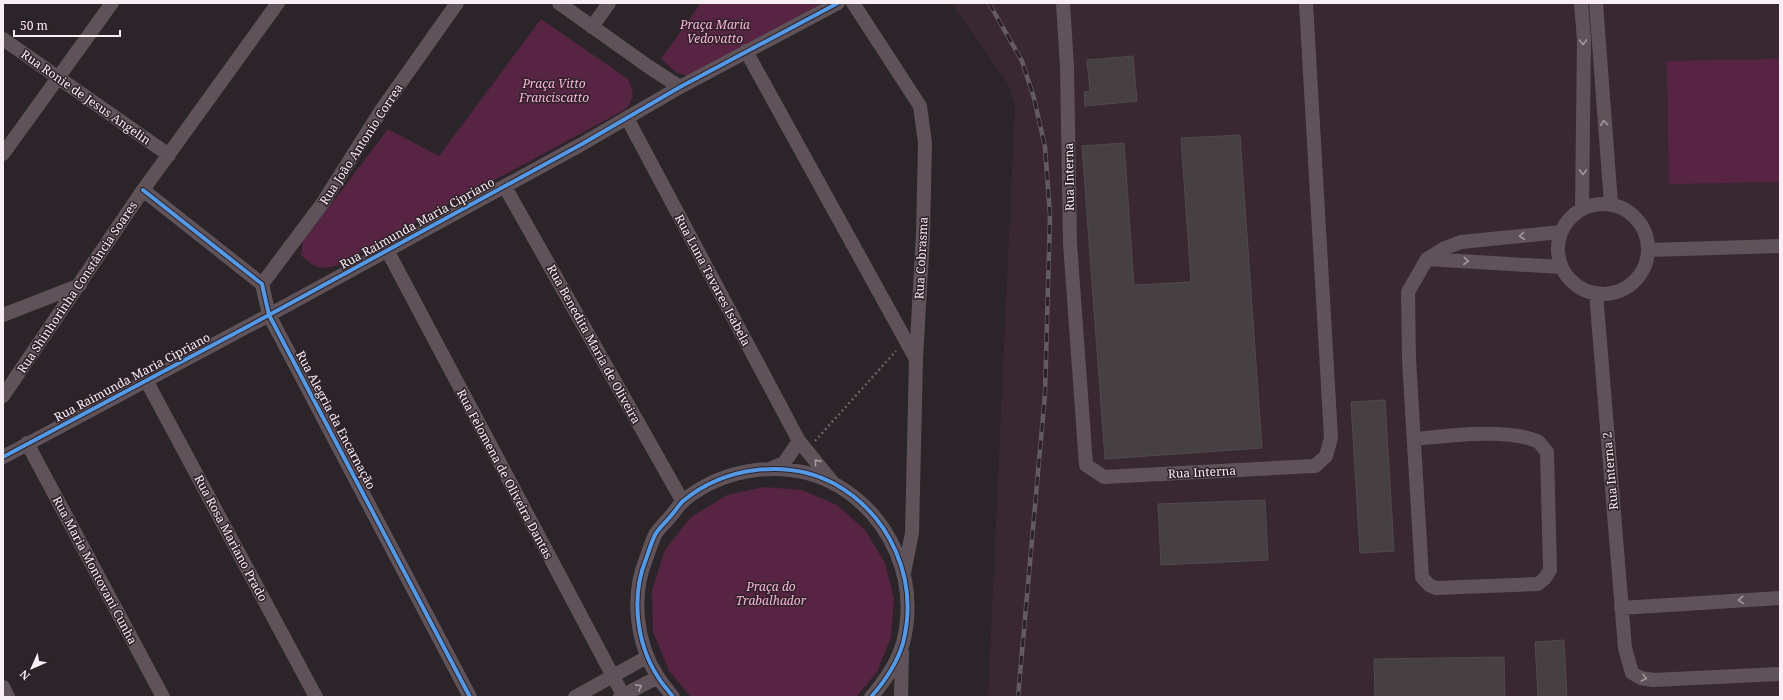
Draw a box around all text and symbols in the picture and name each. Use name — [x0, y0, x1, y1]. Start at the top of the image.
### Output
scale bar — [14, 12, 120, 38]
park label: Praça Maria Vedovatto — [679, 16, 750, 47]
text: 50 m — [20, 17, 48, 34]
one-way arrow — [1579, 39, 1588, 45]
street label: Rua Ronie de Jesus Angelin — [18, 46, 155, 149]
park label: Praça Vitto Franciscatto — [518, 75, 589, 106]
street label: Rua João Antonio Correa — [315, 80, 407, 208]
one-way arrow — [1600, 120, 1609, 126]
street label: Rua Interna — [1060, 142, 1078, 211]
one-way arrow — [1579, 169, 1587, 175]
street label: Rua Raimunda Maria Cipriano — [337, 173, 498, 273]
street label: Rua Shinhorinha Constância Soares — [13, 198, 141, 376]
street label: Rua Luna Tavares Isabela — [671, 211, 755, 349]
street label: Rua Cobrasma — [910, 216, 932, 300]
one-way arrow — [1519, 231, 1525, 240]
one-way arrow — [1463, 257, 1469, 265]
street label: Rua Benedita Maria de Oliveira — [543, 261, 645, 427]
street label: Rua Raimunda Maria Cipriano — [51, 328, 213, 426]
street label: Rua Alegria da Encarnação — [292, 348, 380, 492]
street label: Rua Felomena de Oliveira Dantas — [453, 386, 557, 562]
street label: Rua Interna 2 — [1598, 431, 1622, 511]
one-way arrow — [815, 460, 822, 467]
street label: Rua Interna — [1167, 462, 1237, 482]
street label: Rua Rosa Mariano Prado — [190, 472, 272, 604]
street label: Rua Maria Montovani Cunha — [49, 493, 141, 647]
park label: Praça do Trabalhador — [736, 578, 807, 609]
one-way arrow — [1738, 596, 1744, 605]
north arrow — [12, 648, 52, 688]
text: N — [16, 667, 33, 684]
one-way arrow — [1641, 673, 1647, 681]
one-way arrow — [634, 684, 642, 691]

